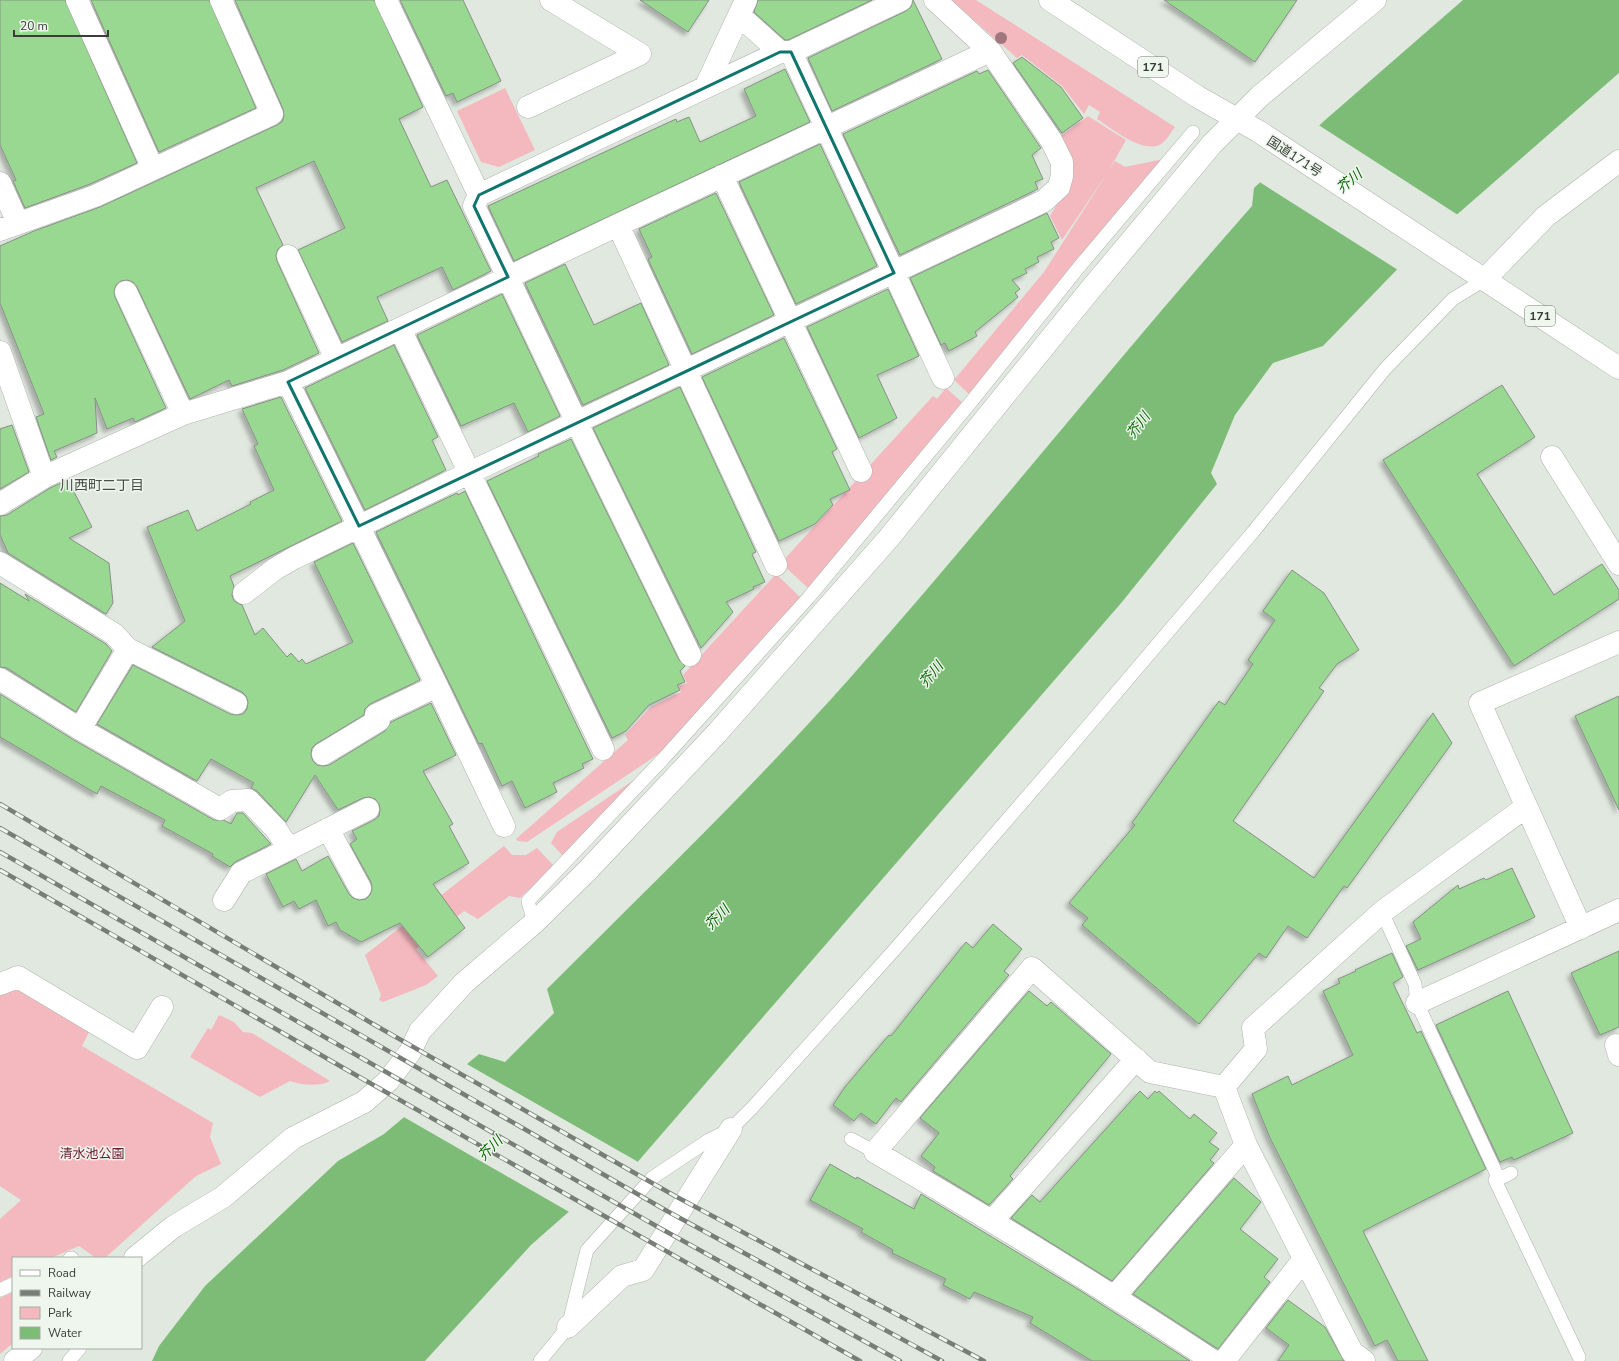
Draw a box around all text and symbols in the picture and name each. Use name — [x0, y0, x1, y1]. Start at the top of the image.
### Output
scale bar — [14, 12, 108, 38]
text: 20 m — [20, 18, 48, 34]
road number: 171 — [1138, 57, 1168, 77]
street label: 国道171号 — [1263, 132, 1326, 181]
water label: 芥川 — [1332, 164, 1368, 198]
road number: 171 — [1525, 306, 1555, 326]
water label: 芥川 — [1122, 407, 1156, 442]
district label: 川西町二丁目 — [60, 476, 144, 495]
water label: 芥川 — [915, 656, 949, 691]
water label: 芥川 — [701, 899, 735, 934]
water label: 芥川 — [474, 1130, 508, 1165]
park label: 清水池公園 — [59, 1145, 125, 1163]
legend — [12, 1257, 142, 1349]
text: Road — [48, 1265, 76, 1281]
text: Railway — [48, 1285, 92, 1301]
text: Park — [48, 1305, 73, 1321]
text: Water — [48, 1325, 82, 1341]

